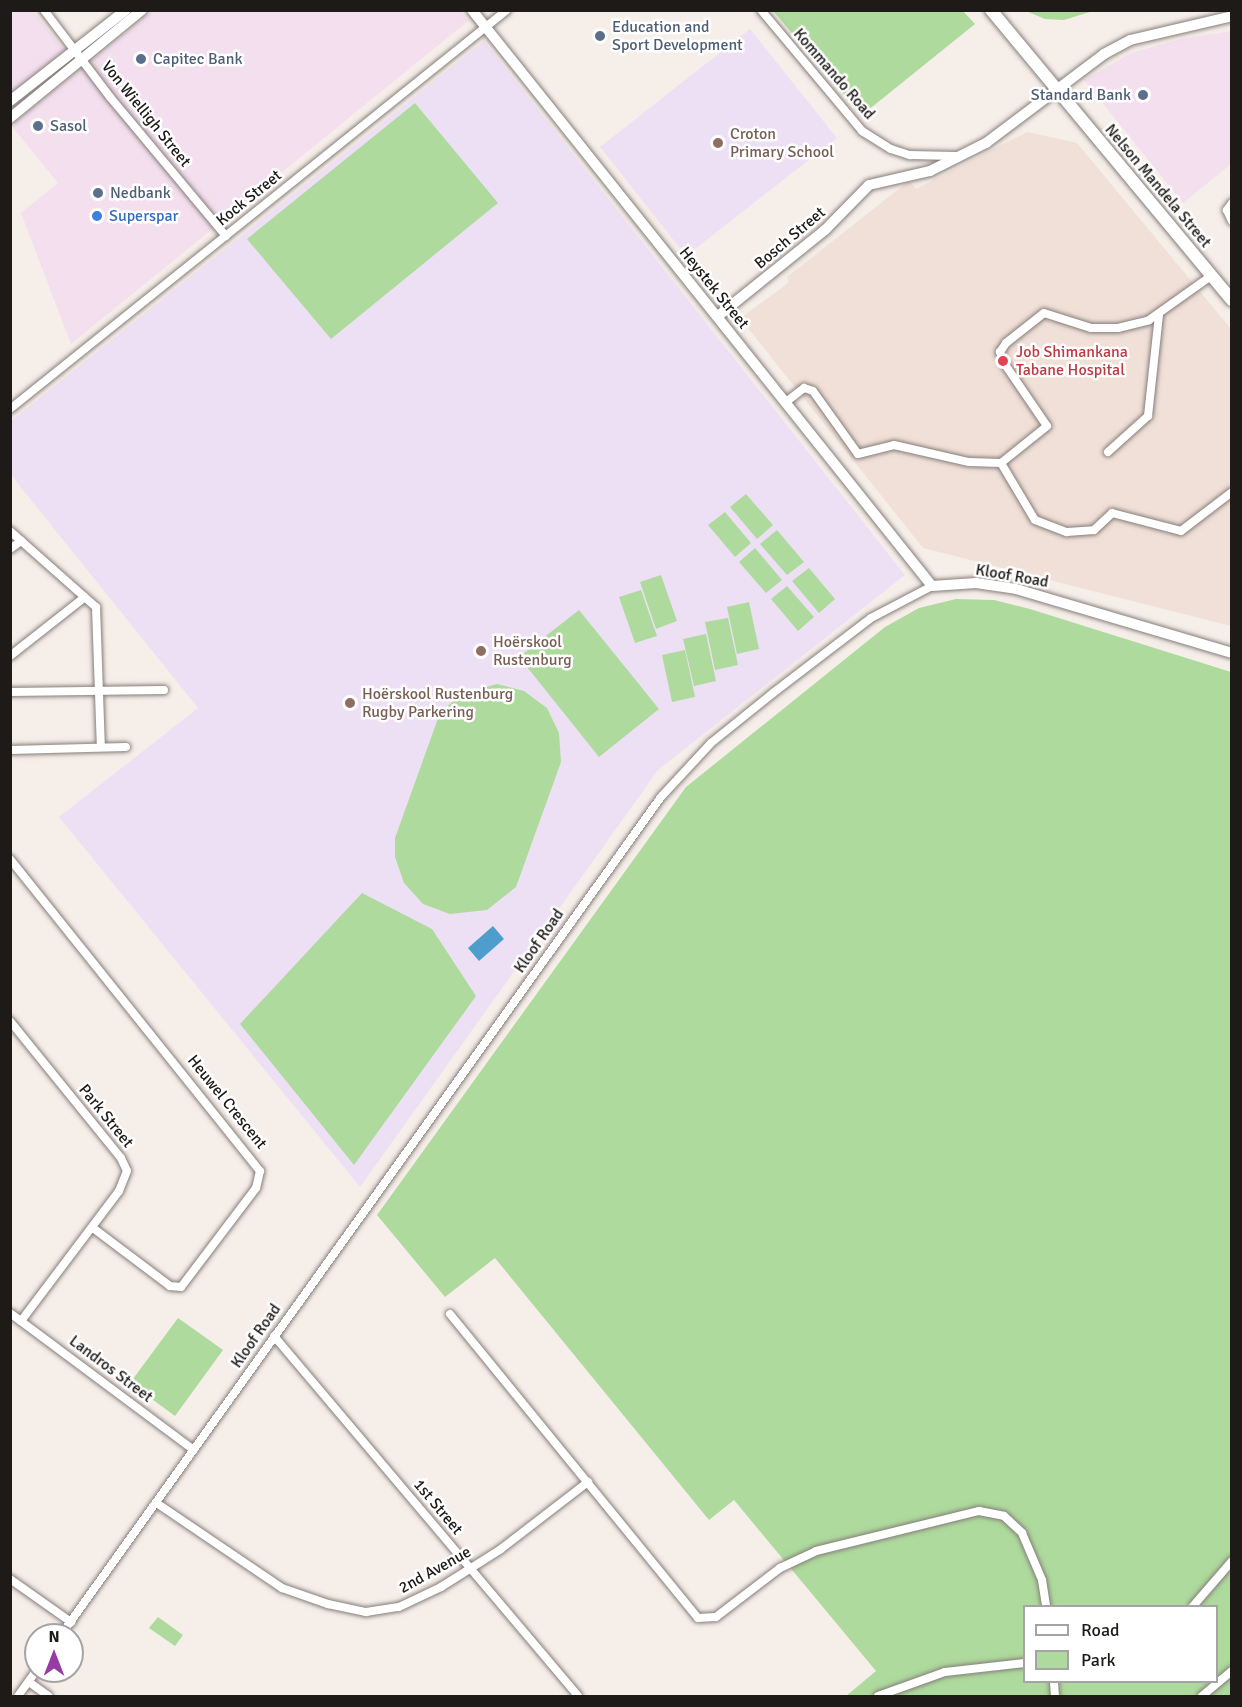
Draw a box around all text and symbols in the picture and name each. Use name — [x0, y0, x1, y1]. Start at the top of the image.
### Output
place label: Education and Sport Development — [612, 17, 743, 55]
street label: Kommando Road — [789, 24, 879, 124]
marker: Education and Sport Development — [593, 29, 607, 43]
place label: Capitec Bank — [153, 49, 242, 69]
marker: Capitec Bank — [134, 52, 148, 66]
street label: Von Wielligh Street — [97, 57, 195, 171]
place label: Standard Bank — [1031, 85, 1131, 105]
marker: Standard Bank — [1136, 88, 1150, 102]
place label: Sasol — [50, 116, 87, 136]
marker: Sasol — [31, 119, 45, 133]
street label: Nelson Mandela Street — [1101, 120, 1215, 252]
place label: Croton Primary School — [730, 124, 834, 162]
marker: Croton Primary School — [711, 136, 725, 150]
street label: Kock Street — [213, 166, 285, 230]
place label: Nedbank — [110, 183, 171, 203]
marker: Nedbank — [91, 186, 105, 200]
street label: Bosch Street — [751, 203, 829, 273]
place label: Superspar — [109, 206, 178, 226]
marker: Superspar — [90, 209, 104, 223]
street label: Heystek Street — [675, 243, 753, 333]
place label: Job Shimankana Tabane Hospital — [1016, 342, 1128, 380]
marker: Job Shimankana Tabane Hospital — [994, 352, 1012, 370]
street label: Kloof Road — [974, 560, 1050, 592]
place label: Hoërskool Rustenburg — [493, 632, 572, 670]
marker: Hoërskool Rustenburg — [474, 644, 488, 658]
place label: Hoërskool Rustenburg Rugby Parkering — [362, 684, 513, 722]
marker: Hoërskool Rustenburg Rugby Parkering — [343, 696, 357, 710]
street label: Kloof Road — [510, 905, 568, 977]
street label: Heuwel Crescent — [183, 1051, 271, 1153]
street label: Park Street — [75, 1080, 137, 1152]
street label: Kloof Road — [227, 1300, 285, 1372]
street label: Landros Street — [65, 1331, 157, 1407]
street label: 1st Street — [409, 1475, 467, 1539]
street label: 2nd Avenue — [396, 1542, 474, 1598]
legend — [1023, 1605, 1218, 1683]
text: Road — [1081, 1619, 1120, 1641]
north arrow — [24, 1623, 84, 1683]
text: N — [48, 1627, 60, 1647]
text: Park — [1081, 1649, 1116, 1671]

